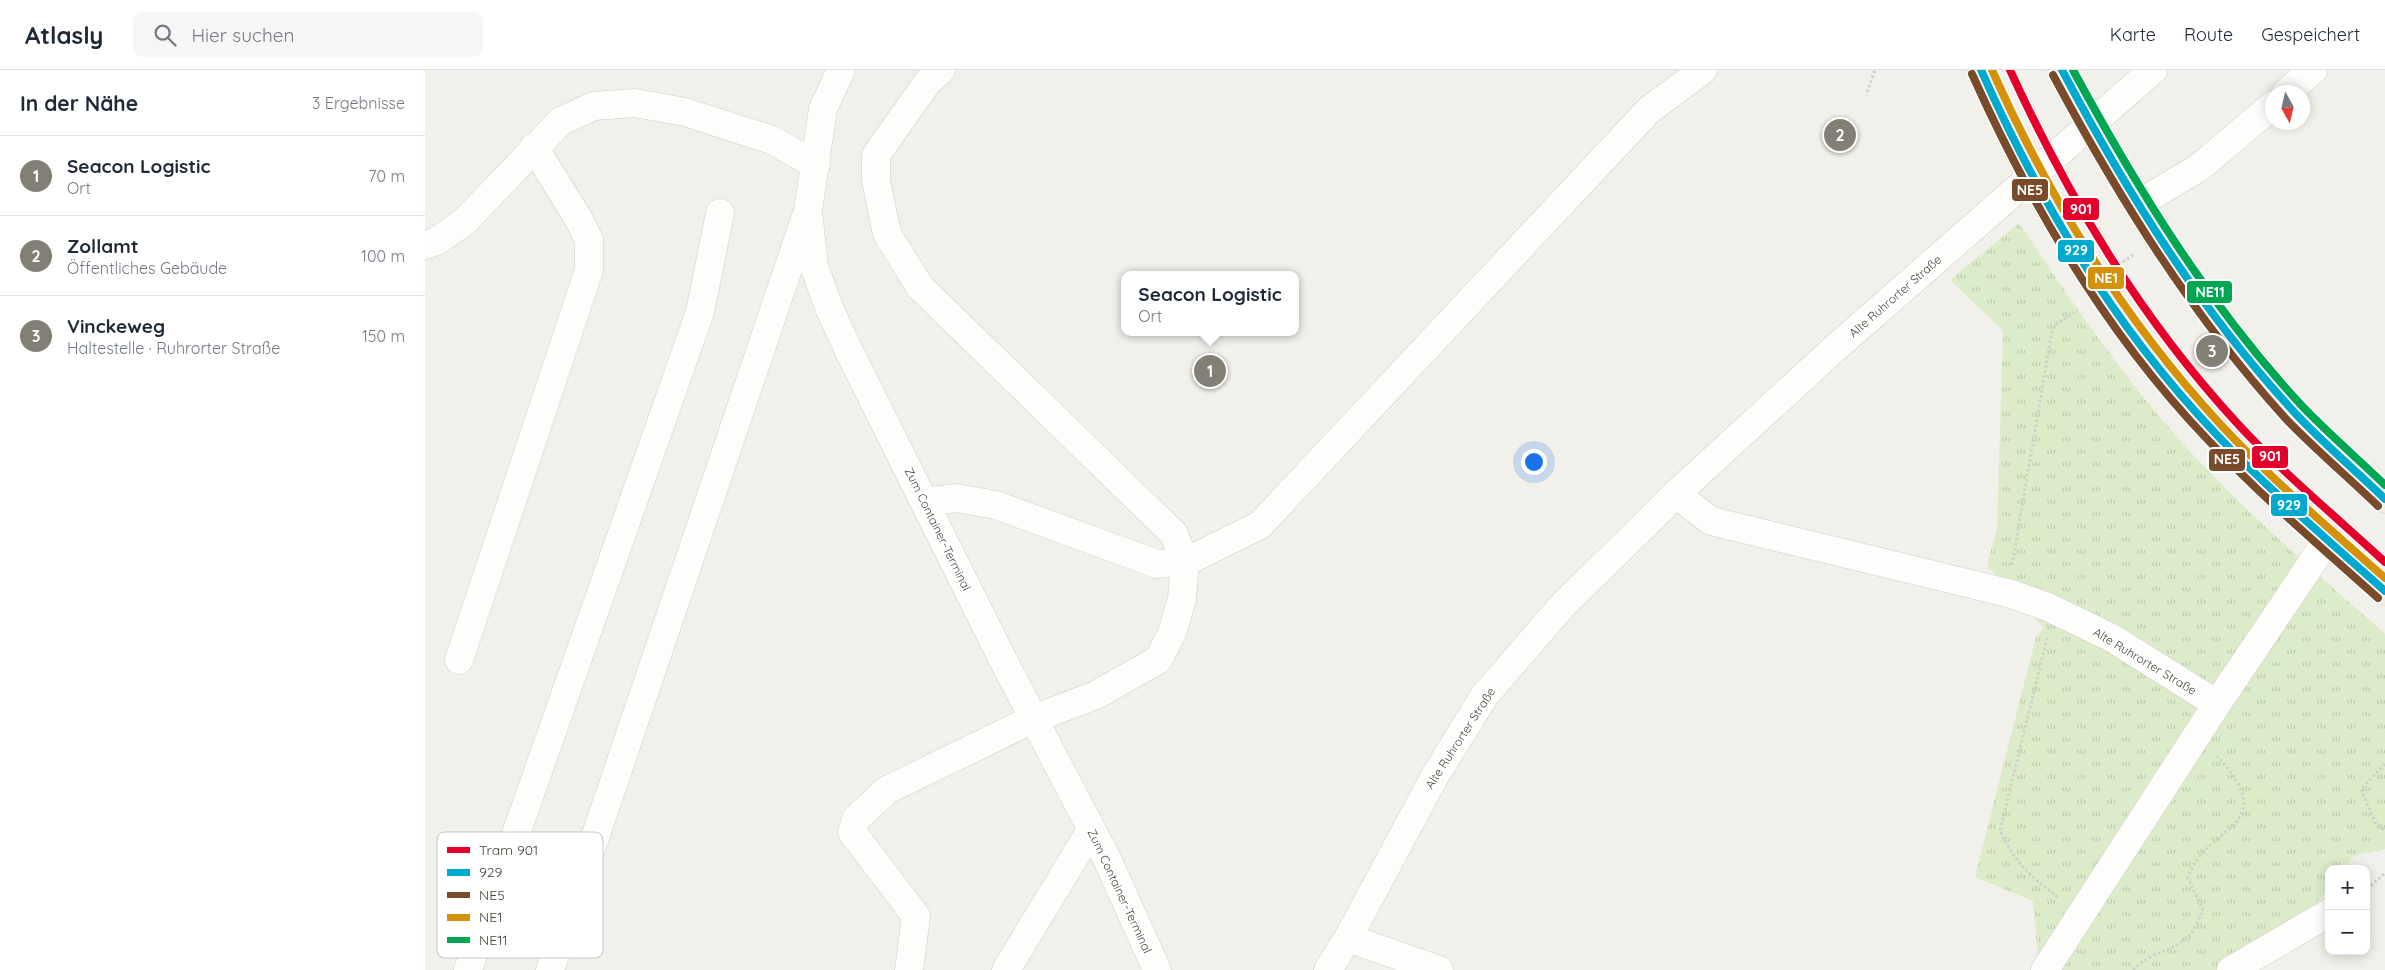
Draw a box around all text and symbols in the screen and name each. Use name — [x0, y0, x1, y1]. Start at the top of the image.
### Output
search box — [133, 12, 483, 57]
text: Atlasly — [25, 20, 103, 50]
icon: search — [151, 21, 179, 49]
text: Hier suchen — [191, 23, 294, 47]
text: Karte — [2110, 23, 2156, 46]
text: Route — [2184, 23, 2233, 46]
text: Gespeichert — [2261, 23, 2360, 46]
north arrow — [2265, 85, 2310, 130]
text: In der Nähe — [20, 90, 138, 116]
text: 3 Ergebnisse — [312, 93, 405, 113]
pin: 2 — [1824, 116, 1856, 154]
text: Seacon Logistic — [67, 154, 210, 178]
text: 1 — [33, 166, 39, 186]
text: 70 m — [368, 166, 405, 186]
text: Ort — [67, 178, 91, 198]
line badge: NE5 — [2011, 178, 2049, 202]
text: NE5 — [2017, 181, 2043, 199]
line badge: 901 — [2062, 197, 2100, 221]
text: 901 — [2070, 200, 2092, 218]
text: Zollamt — [67, 234, 139, 258]
line badge: 929 — [2057, 239, 2095, 263]
text: 929 — [2064, 241, 2088, 259]
text: 2 — [31, 246, 41, 266]
text: 100 m — [361, 246, 405, 266]
street label: Alte Ruhrorter Straße — [1846, 252, 1944, 340]
text: Öffentliches Gebäude — [67, 258, 227, 278]
line badge: NE1 — [2087, 266, 2125, 290]
text: NE1 — [2094, 269, 2118, 287]
popup — [1121, 271, 1299, 336]
line badge: NE11 — [2186, 280, 2233, 304]
text: Seacon Logistic — [1138, 282, 1282, 306]
text: NE11 — [2195, 283, 2225, 301]
text: Ort — [1138, 306, 1162, 326]
text: Vinckeweg — [67, 314, 165, 338]
text: 3 — [32, 326, 40, 346]
text: 150 m — [362, 326, 405, 346]
pin: 3 — [2196, 332, 2228, 370]
text: Haltestelle · Ruhrorter Straße — [67, 338, 280, 358]
pin: 1 — [1194, 352, 1226, 390]
line badge: 901 — [2251, 445, 2289, 469]
text: 901 — [2259, 447, 2281, 465]
line badge: NE5 — [2208, 448, 2246, 472]
your location — [1521, 449, 1547, 475]
text: NE5 — [2214, 450, 2240, 468]
street label: Zum Container-Terminal — [902, 465, 974, 593]
line badge: 929 — [2270, 493, 2308, 517]
text: 929 — [2277, 496, 2301, 514]
street label: Alte Ruhrorter Straße — [2091, 624, 2199, 698]
street label: Alte Ruhrorter Straße — [1422, 684, 1498, 791]
street label: Zum Container-Terminal — [1085, 826, 1155, 956]
legend — [437, 832, 603, 958]
text: Tram 901 — [479, 841, 538, 859]
text: 929 — [479, 863, 503, 881]
map controls — [2325, 865, 2370, 955]
button: + — [2325, 865, 2370, 910]
text: NE5 — [479, 886, 505, 904]
text: NE1 — [479, 908, 502, 926]
button: − — [2325, 910, 2370, 955]
text: NE11 — [479, 931, 508, 949]

